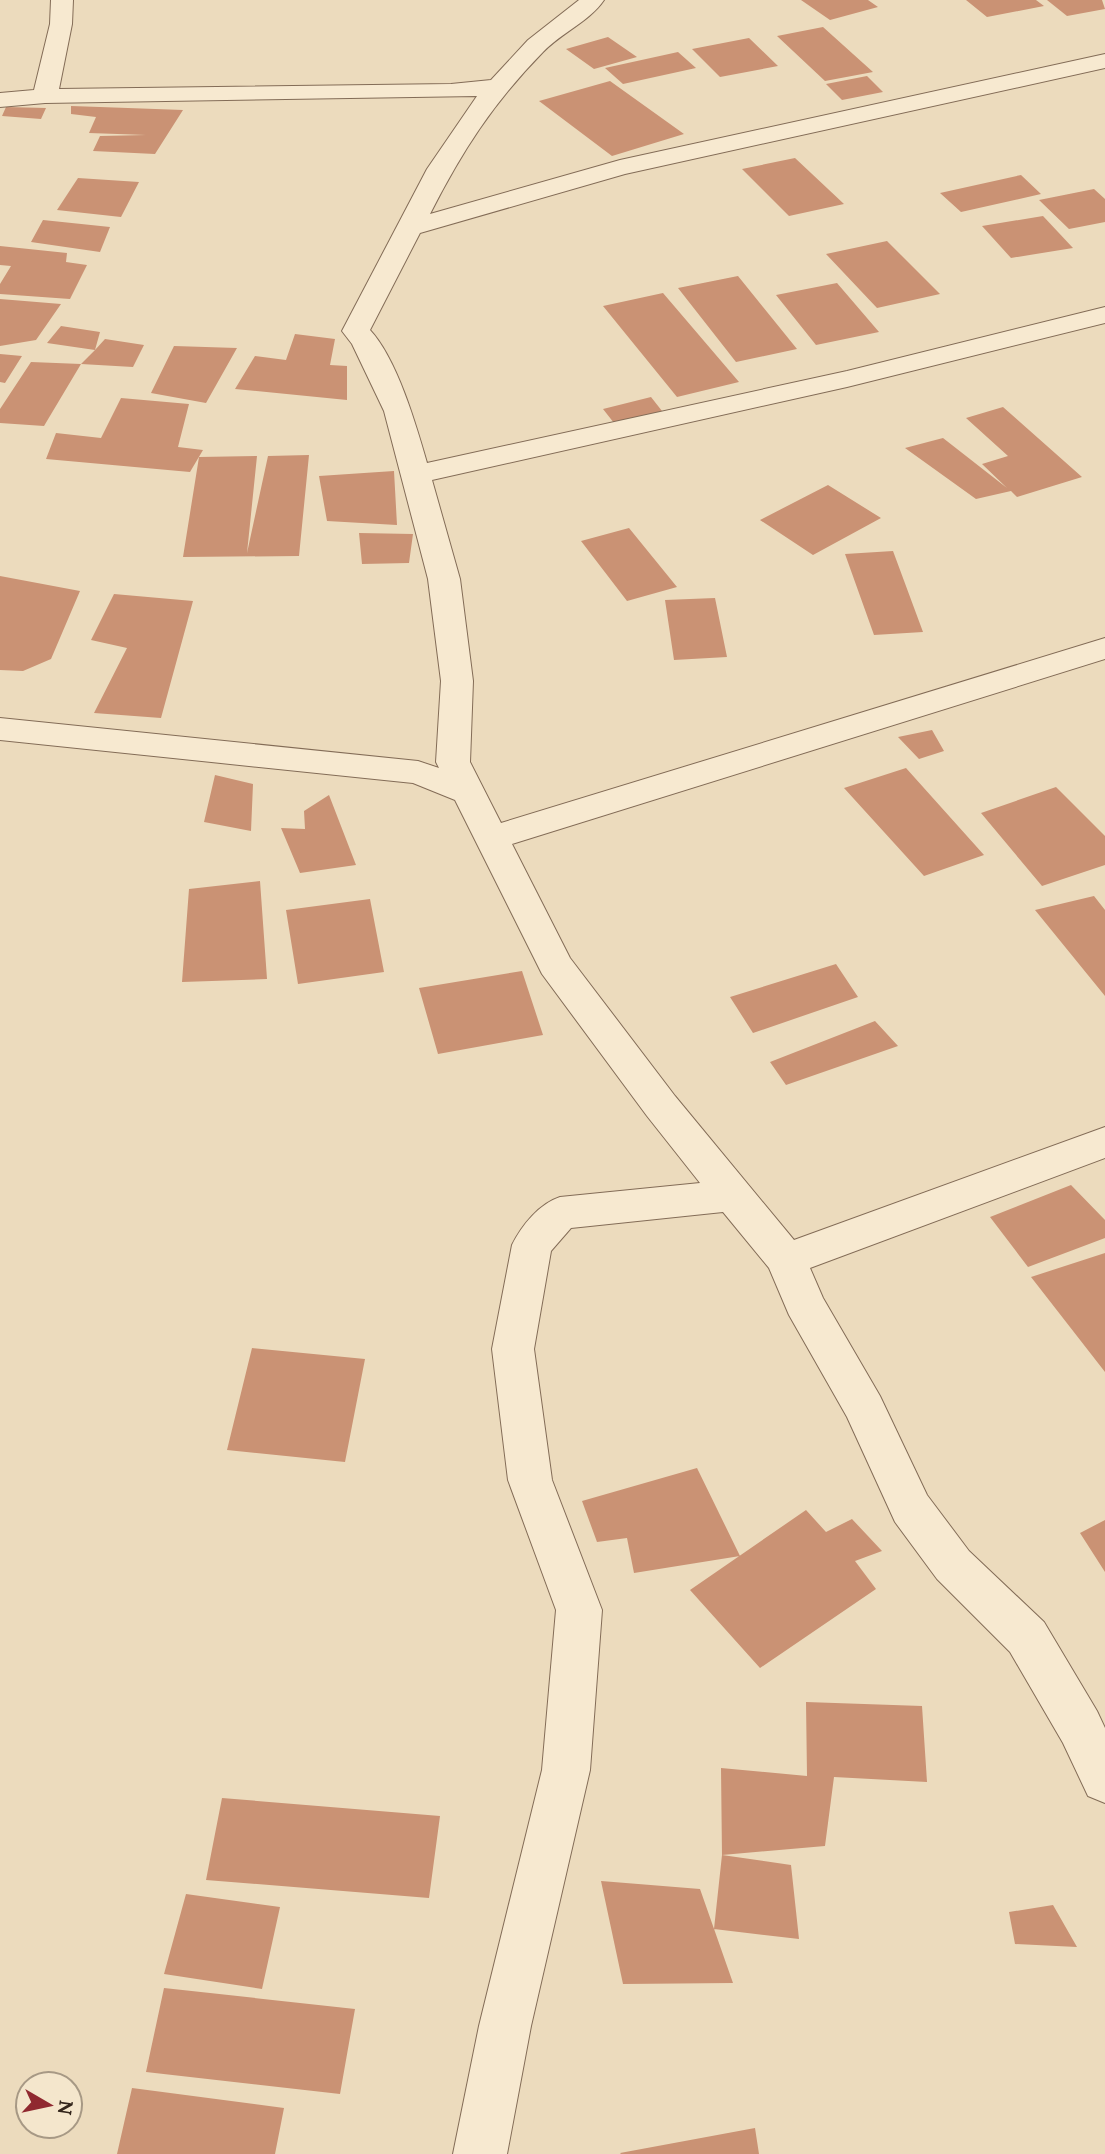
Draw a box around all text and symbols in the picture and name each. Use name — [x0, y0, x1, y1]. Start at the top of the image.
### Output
north arrow — [14, 2070, 84, 2140]
text: N — [53, 2099, 79, 2117]

